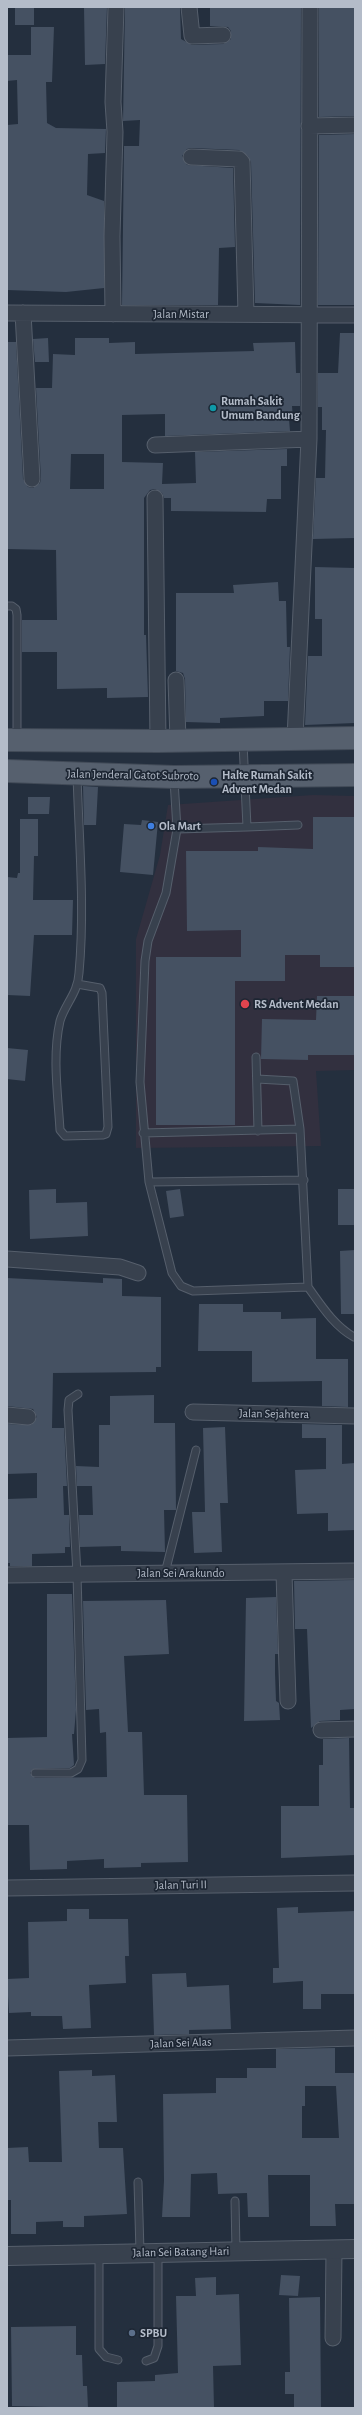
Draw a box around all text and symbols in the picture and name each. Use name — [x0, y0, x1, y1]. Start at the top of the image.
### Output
street label: Jalan Mistar — [153, 307, 209, 321]
place label: Rumah Sakit Umum Bandung — [221, 394, 300, 422]
marker: Rumah Sakit Umum Bandung — [208, 403, 218, 413]
street label: Jalan Jenderal Gatot Subroto — [67, 767, 199, 783]
place label: Halte Rumah Sakit Advent Medan — [222, 768, 312, 796]
marker: Halte Rumah Sakit Advent Medan — [209, 777, 219, 787]
place label: Ola Mart — [159, 819, 201, 833]
marker: Ola Mart — [146, 821, 156, 831]
place label: RS Advent Medan — [254, 997, 339, 1011]
marker: RS Advent Medan — [239, 998, 251, 1010]
street label: Jalan Sejahtera — [239, 1406, 309, 1422]
street label: Jalan Sei Arakundo — [137, 1566, 225, 1580]
street label: Jalan Turi II — [155, 1877, 207, 1893]
street label: Jalan Sei Alas — [150, 2035, 212, 2051]
street label: Jalan Sei Batang Hari — [132, 2244, 230, 2260]
place label: SPBU — [140, 2326, 167, 2340]
marker: SPBU — [127, 2328, 137, 2338]

